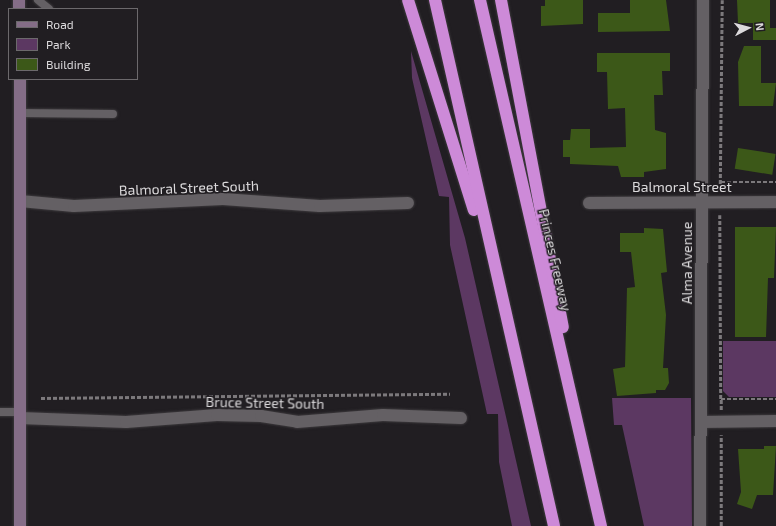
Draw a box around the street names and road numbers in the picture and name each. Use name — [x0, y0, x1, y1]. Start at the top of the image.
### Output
street label: Balmoral Street South — [118, 177, 260, 199]
street label: Balmoral Street — [632, 179, 732, 195]
street label: Princes Freeway — [535, 207, 575, 313]
street label: Alma Avenue — [679, 222, 695, 304]
street label: Bruce Street South — [205, 394, 325, 412]

